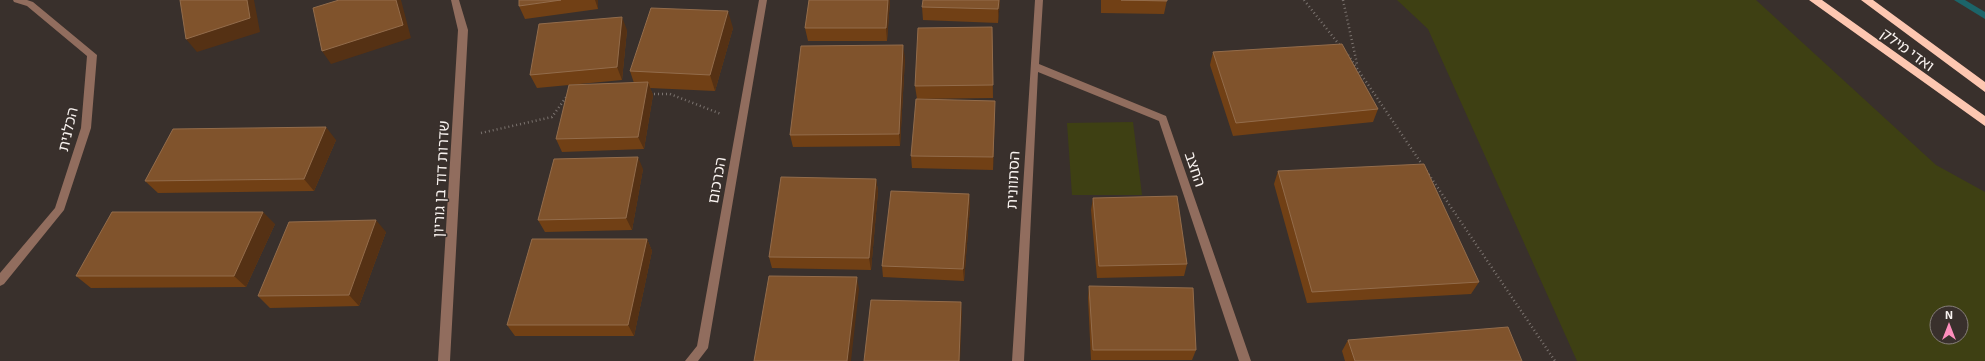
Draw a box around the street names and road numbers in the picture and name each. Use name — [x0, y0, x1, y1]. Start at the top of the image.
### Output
street label: ואדי מילק — [1878, 24, 1938, 74]
street label: הכלנית — [53, 105, 81, 153]
street label: שדרות דוד בן גוריון — [428, 120, 452, 238]
street label: החצב — [1182, 149, 1210, 189]
street label: הסתוונית — [1001, 150, 1023, 210]
street label: הכרכום — [703, 155, 729, 205]

